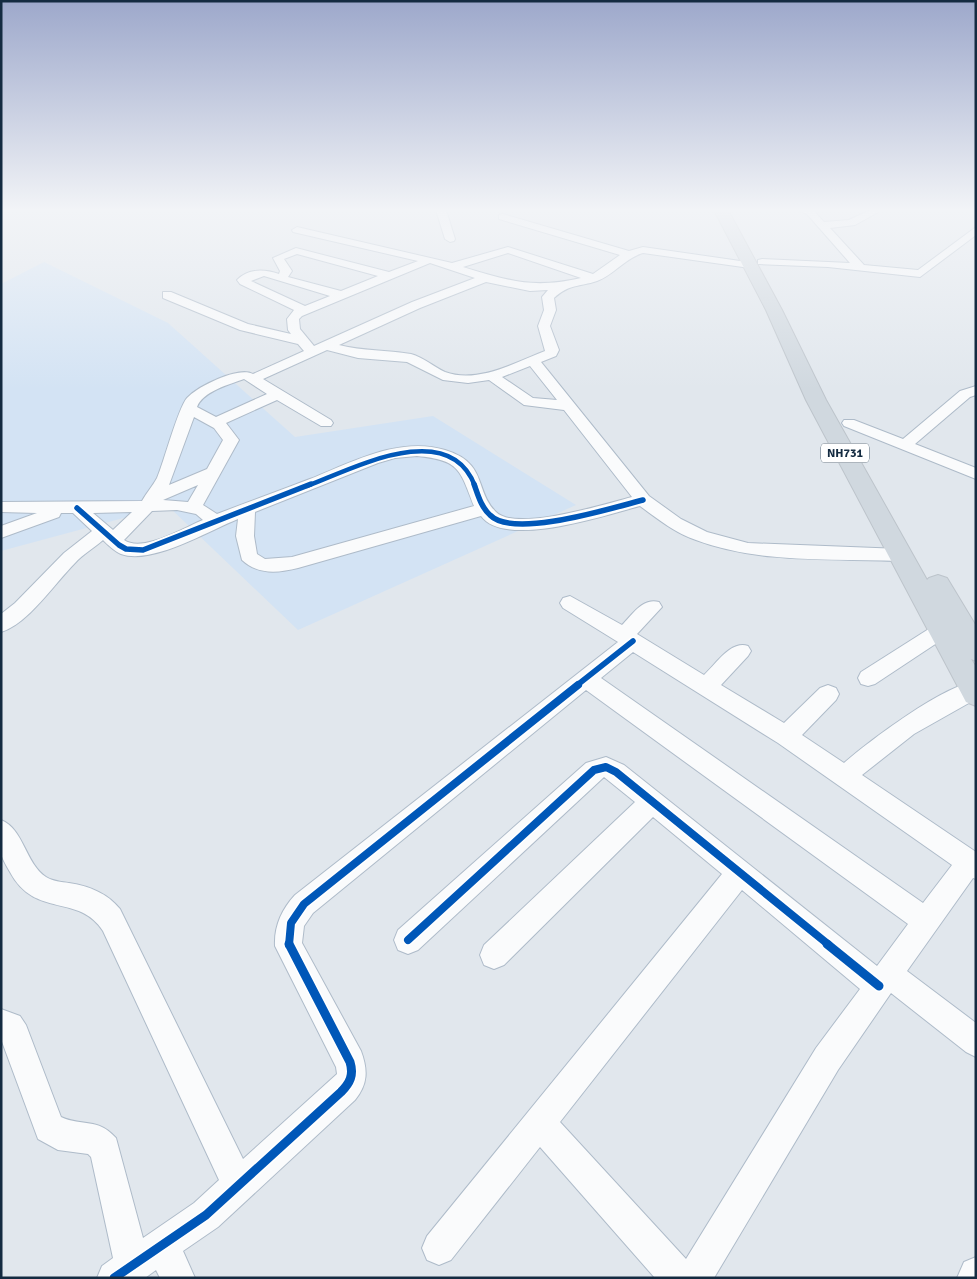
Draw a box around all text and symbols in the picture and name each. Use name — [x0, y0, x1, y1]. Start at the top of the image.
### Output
road number: NH731 — [821, 443, 869, 462]

